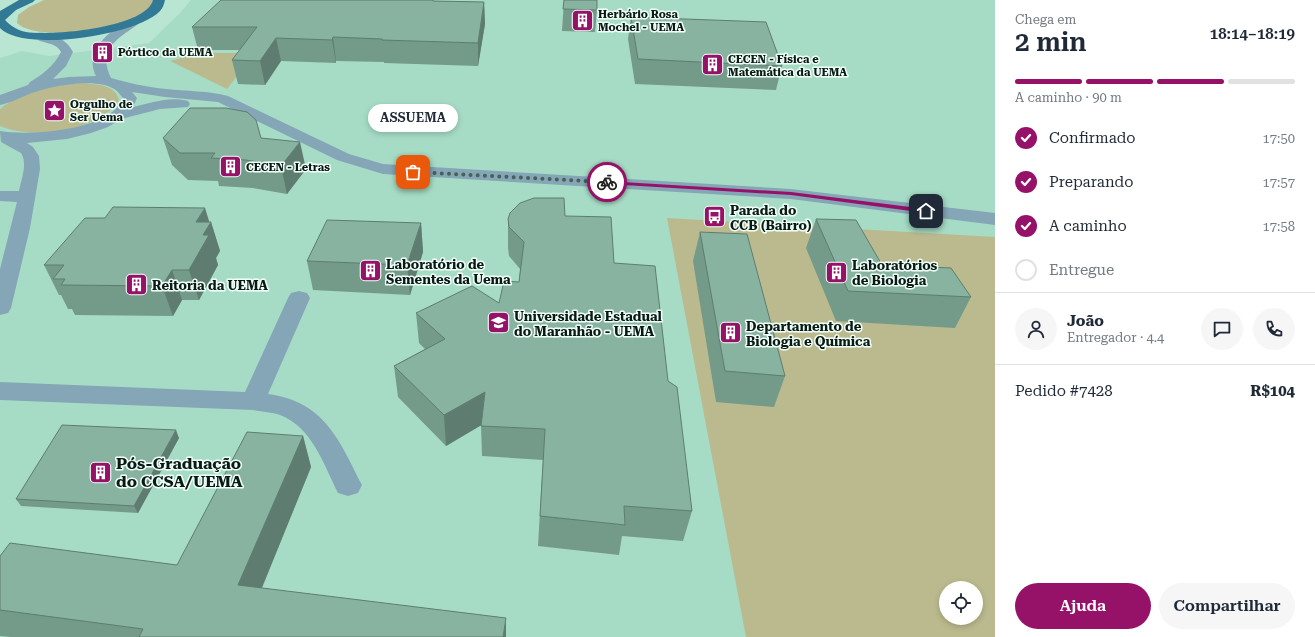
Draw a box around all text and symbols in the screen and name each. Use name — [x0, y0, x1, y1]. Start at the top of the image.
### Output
building icon: Herbário Rosa Mochel - UEMA — [570, 7, 596, 33]
place label: Herbário Rosa Mochel - UEMA — [598, 8, 684, 34]
text: Chega em — [1015, 12, 1076, 27]
text: 18:14–18:19 — [1210, 25, 1295, 43]
text: 2 min — [1015, 27, 1087, 57]
building icon: Pórtico da UEMA — [90, 39, 116, 65]
place label: Pórtico da UEMA — [118, 46, 213, 59]
building icon: CECEN - Física e Matemática da UEMA — [700, 52, 726, 78]
place label: CECEN - Física e Matemática da UEMA — [728, 53, 847, 79]
text: A caminho · 90 m — [1015, 90, 1122, 105]
place icon: Orgulho de Ser Uema — [42, 97, 68, 123]
place label: Orgulho de Ser Uema — [70, 98, 133, 124]
callout: ASSUEMA — [368, 104, 458, 132]
text: ASSUEMA — [380, 110, 446, 125]
icon: check — [1015, 127, 1037, 149]
text: Confirmado — [1049, 129, 1136, 147]
text: 17:50 — [1263, 131, 1295, 146]
building icon: CECEN - Letras — [218, 154, 244, 180]
pin — [396, 155, 430, 189]
place label: CECEN - Letras — [246, 161, 330, 174]
icon: bag — [402, 161, 424, 183]
courier — [587, 162, 627, 202]
icon: bike — [596, 171, 618, 193]
icon: check — [1015, 171, 1037, 193]
text: Preparando — [1049, 173, 1133, 191]
text: 17:57 — [1263, 175, 1295, 190]
pin — [909, 194, 943, 228]
icon: home — [915, 200, 937, 222]
place label: Parada do CCB (Bairro) — [730, 203, 812, 233]
bus stop icon: Parada do CCB (Bairro) — [702, 204, 728, 230]
icon: check — [1015, 215, 1037, 237]
text: A caminho — [1049, 217, 1127, 235]
text: 17:58 — [1263, 219, 1295, 234]
place label: Laboratório de Sementes da Uema — [386, 257, 511, 287]
building icon: Laboratório de Sementes da Uema — [357, 258, 383, 284]
place label: Laboratórios de Biologia — [852, 258, 938, 288]
building icon: Laboratórios de Biologia — [824, 259, 850, 285]
text: Entregue — [1049, 261, 1114, 279]
building icon: Reitoria da UEMA — [124, 272, 150, 298]
place label: Reitoria da UEMA — [152, 278, 269, 293]
button: person — [1015, 308, 1057, 350]
button: chat — [1201, 308, 1243, 350]
button: phone — [1253, 308, 1295, 350]
place label: Universidade Estadual do Maranhão - UEMA — [514, 309, 663, 339]
school or university icon: Universidade Estadual do Maranhão - UEMA — [485, 310, 511, 336]
text: João — [1067, 312, 1104, 330]
place label: Departamento de Biologia e Química — [746, 319, 871, 349]
building icon: Departamento de Biologia e Química — [718, 320, 744, 346]
text: Entregador · 4.4 — [1067, 330, 1164, 345]
text: Pedido #7428 — [1015, 382, 1113, 400]
text: R$104 — [1250, 382, 1295, 400]
place label: Pós-Graduação do CCSA/UEMA — [116, 454, 243, 491]
building icon: Pós-Graduação do CCSA/UEMA — [88, 459, 114, 485]
map controls — [939, 581, 983, 625]
button: locate — [939, 581, 983, 625]
button: Ajuda — [1015, 583, 1151, 629]
button: Compartilhar — [1159, 583, 1295, 629]

